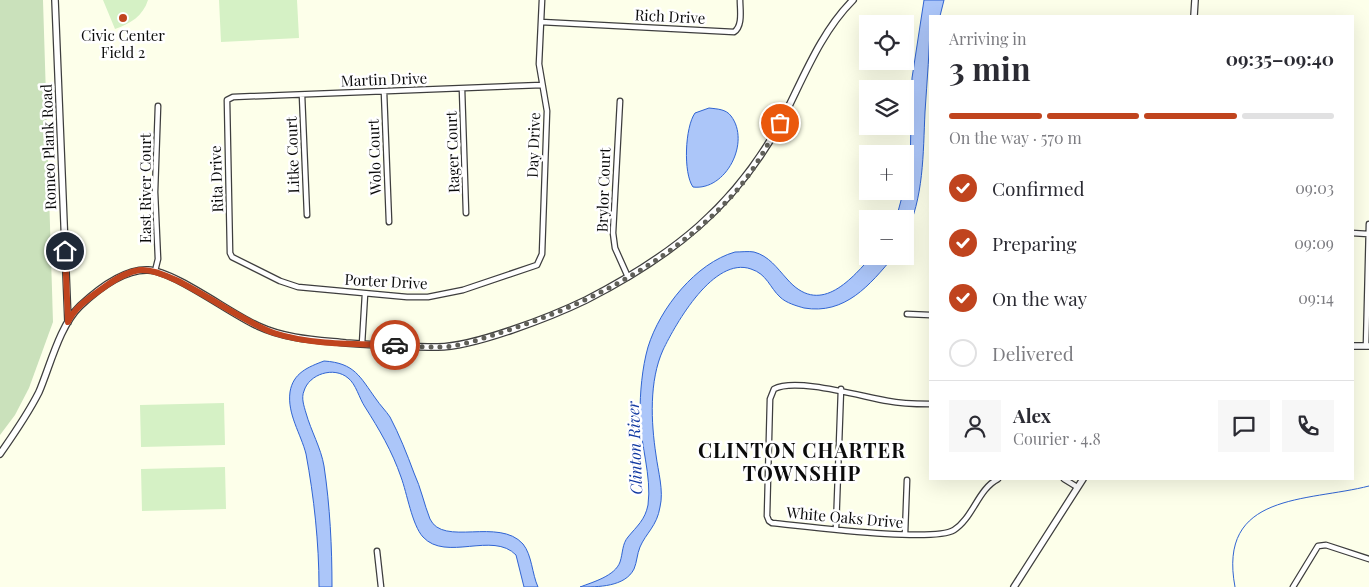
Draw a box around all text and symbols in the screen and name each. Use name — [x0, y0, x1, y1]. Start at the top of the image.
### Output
street label: Rich Drive — [634, 4, 706, 28]
marker: Civic Center Field 2 — [117, 12, 129, 24]
map controls — [859, 15, 914, 265]
button: locate — [859, 15, 914, 70]
place label: Civic Center Field 2 — [81, 25, 165, 62]
text: Arriving in — [949, 28, 1027, 49]
text: 09:35–09:40 — [1226, 45, 1334, 71]
text: 3 min — [949, 46, 1031, 89]
street label: Martin Drive — [341, 68, 427, 90]
button: layers — [859, 80, 914, 135]
street label: Romeo Plank Road — [36, 83, 60, 210]
pin — [759, 102, 801, 144]
icon: bag — [766, 109, 794, 137]
street label: Rager Court — [441, 110, 463, 193]
street label: Day Drive — [522, 112, 544, 178]
street label: Litke Court — [281, 116, 303, 194]
street label: Wolo Court — [363, 118, 385, 196]
text: On the way · 570 m — [949, 127, 1082, 148]
street label: East River Court — [135, 132, 155, 243]
street label: Rita Drive — [205, 145, 227, 213]
button: + — [859, 145, 914, 200]
street label: Brylor Court — [592, 147, 614, 233]
icon: check — [949, 174, 977, 202]
text: Confirmed — [992, 175, 1085, 201]
text: 09:03 — [1295, 177, 1334, 198]
button: − — [859, 210, 914, 265]
icon: check — [949, 229, 977, 257]
pin — [44, 230, 86, 272]
text: Preparing — [992, 230, 1077, 256]
text: 09:09 — [1294, 232, 1334, 253]
icon: home — [51, 237, 79, 265]
street label: Porter Drive — [344, 269, 428, 293]
icon: check — [949, 284, 977, 312]
text: On the way — [992, 285, 1087, 311]
text: 09:14 — [1298, 287, 1334, 308]
courier — [370, 320, 420, 370]
icon: car — [381, 331, 409, 359]
text: Delivered — [992, 340, 1074, 366]
water label: Clinton River — [622, 400, 646, 495]
button: person — [949, 400, 1001, 452]
button: chat — [1218, 400, 1270, 452]
button: phone — [1282, 400, 1334, 452]
text: Alex — [1013, 402, 1051, 428]
text: Courier · 4.8 — [1013, 428, 1101, 449]
district label: CLINTON CHARTER TOWNSHIP — [698, 436, 906, 486]
street label: White Oaks Drive — [785, 502, 904, 532]

